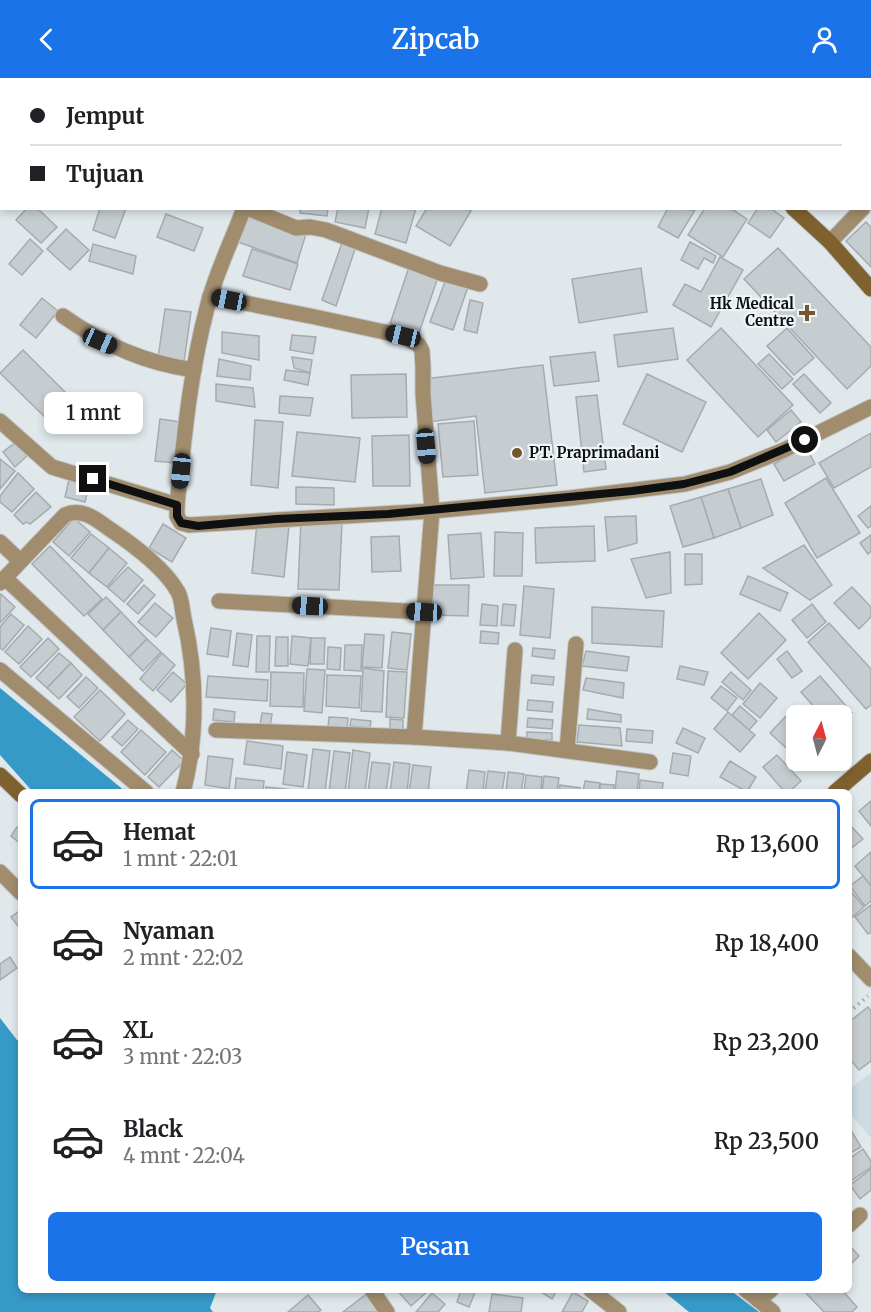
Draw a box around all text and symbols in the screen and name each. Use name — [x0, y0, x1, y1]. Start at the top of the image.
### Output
text: Zipcab — [392, 22, 479, 56]
icon: back — [30, 23, 63, 56]
icon: person — [808, 23, 841, 56]
text: Jemput — [66, 102, 144, 130]
text: Tujuan — [66, 160, 144, 188]
car — [210, 288, 248, 312]
place label: Hk Medical Centre — [710, 294, 794, 330]
marker: Hk Medical Centre — [798, 304, 816, 322]
car — [383, 323, 423, 349]
car — [80, 325, 120, 357]
callout: 1 mnt — [44, 392, 142, 434]
text: 1 mnt — [66, 400, 121, 425]
route start — [791, 426, 818, 453]
car — [415, 427, 437, 465]
place label: PT. Praprimadani — [529, 443, 659, 462]
marker: PT. Praprimadani — [510, 446, 524, 460]
car — [170, 452, 192, 490]
route end — [79, 465, 106, 492]
car — [292, 596, 328, 616]
car — [406, 602, 442, 622]
north arrow — [786, 705, 852, 771]
map controls — [786, 705, 852, 771]
icon: car — [51, 817, 105, 871]
text: Hemat — [123, 818, 196, 846]
text: Rp 13,600 — [716, 830, 819, 858]
text: 1 mnt · 22:01 — [123, 846, 238, 871]
icon: car — [51, 916, 105, 970]
text: Nyaman — [123, 917, 214, 945]
text: Rp 18,400 — [715, 929, 819, 957]
text: 2 mnt · 22:02 — [123, 945, 244, 970]
icon: car — [51, 1015, 105, 1069]
text: XL — [123, 1016, 153, 1044]
text: Rp 23,200 — [713, 1028, 819, 1056]
text: 3 mnt · 22:03 — [123, 1044, 243, 1069]
icon: car — [51, 1114, 105, 1168]
text: Black — [123, 1115, 183, 1143]
text: Rp 23,500 — [714, 1127, 819, 1155]
text: 4 mnt · 22:04 — [123, 1143, 245, 1168]
button: Pesan — [48, 1212, 822, 1281]

